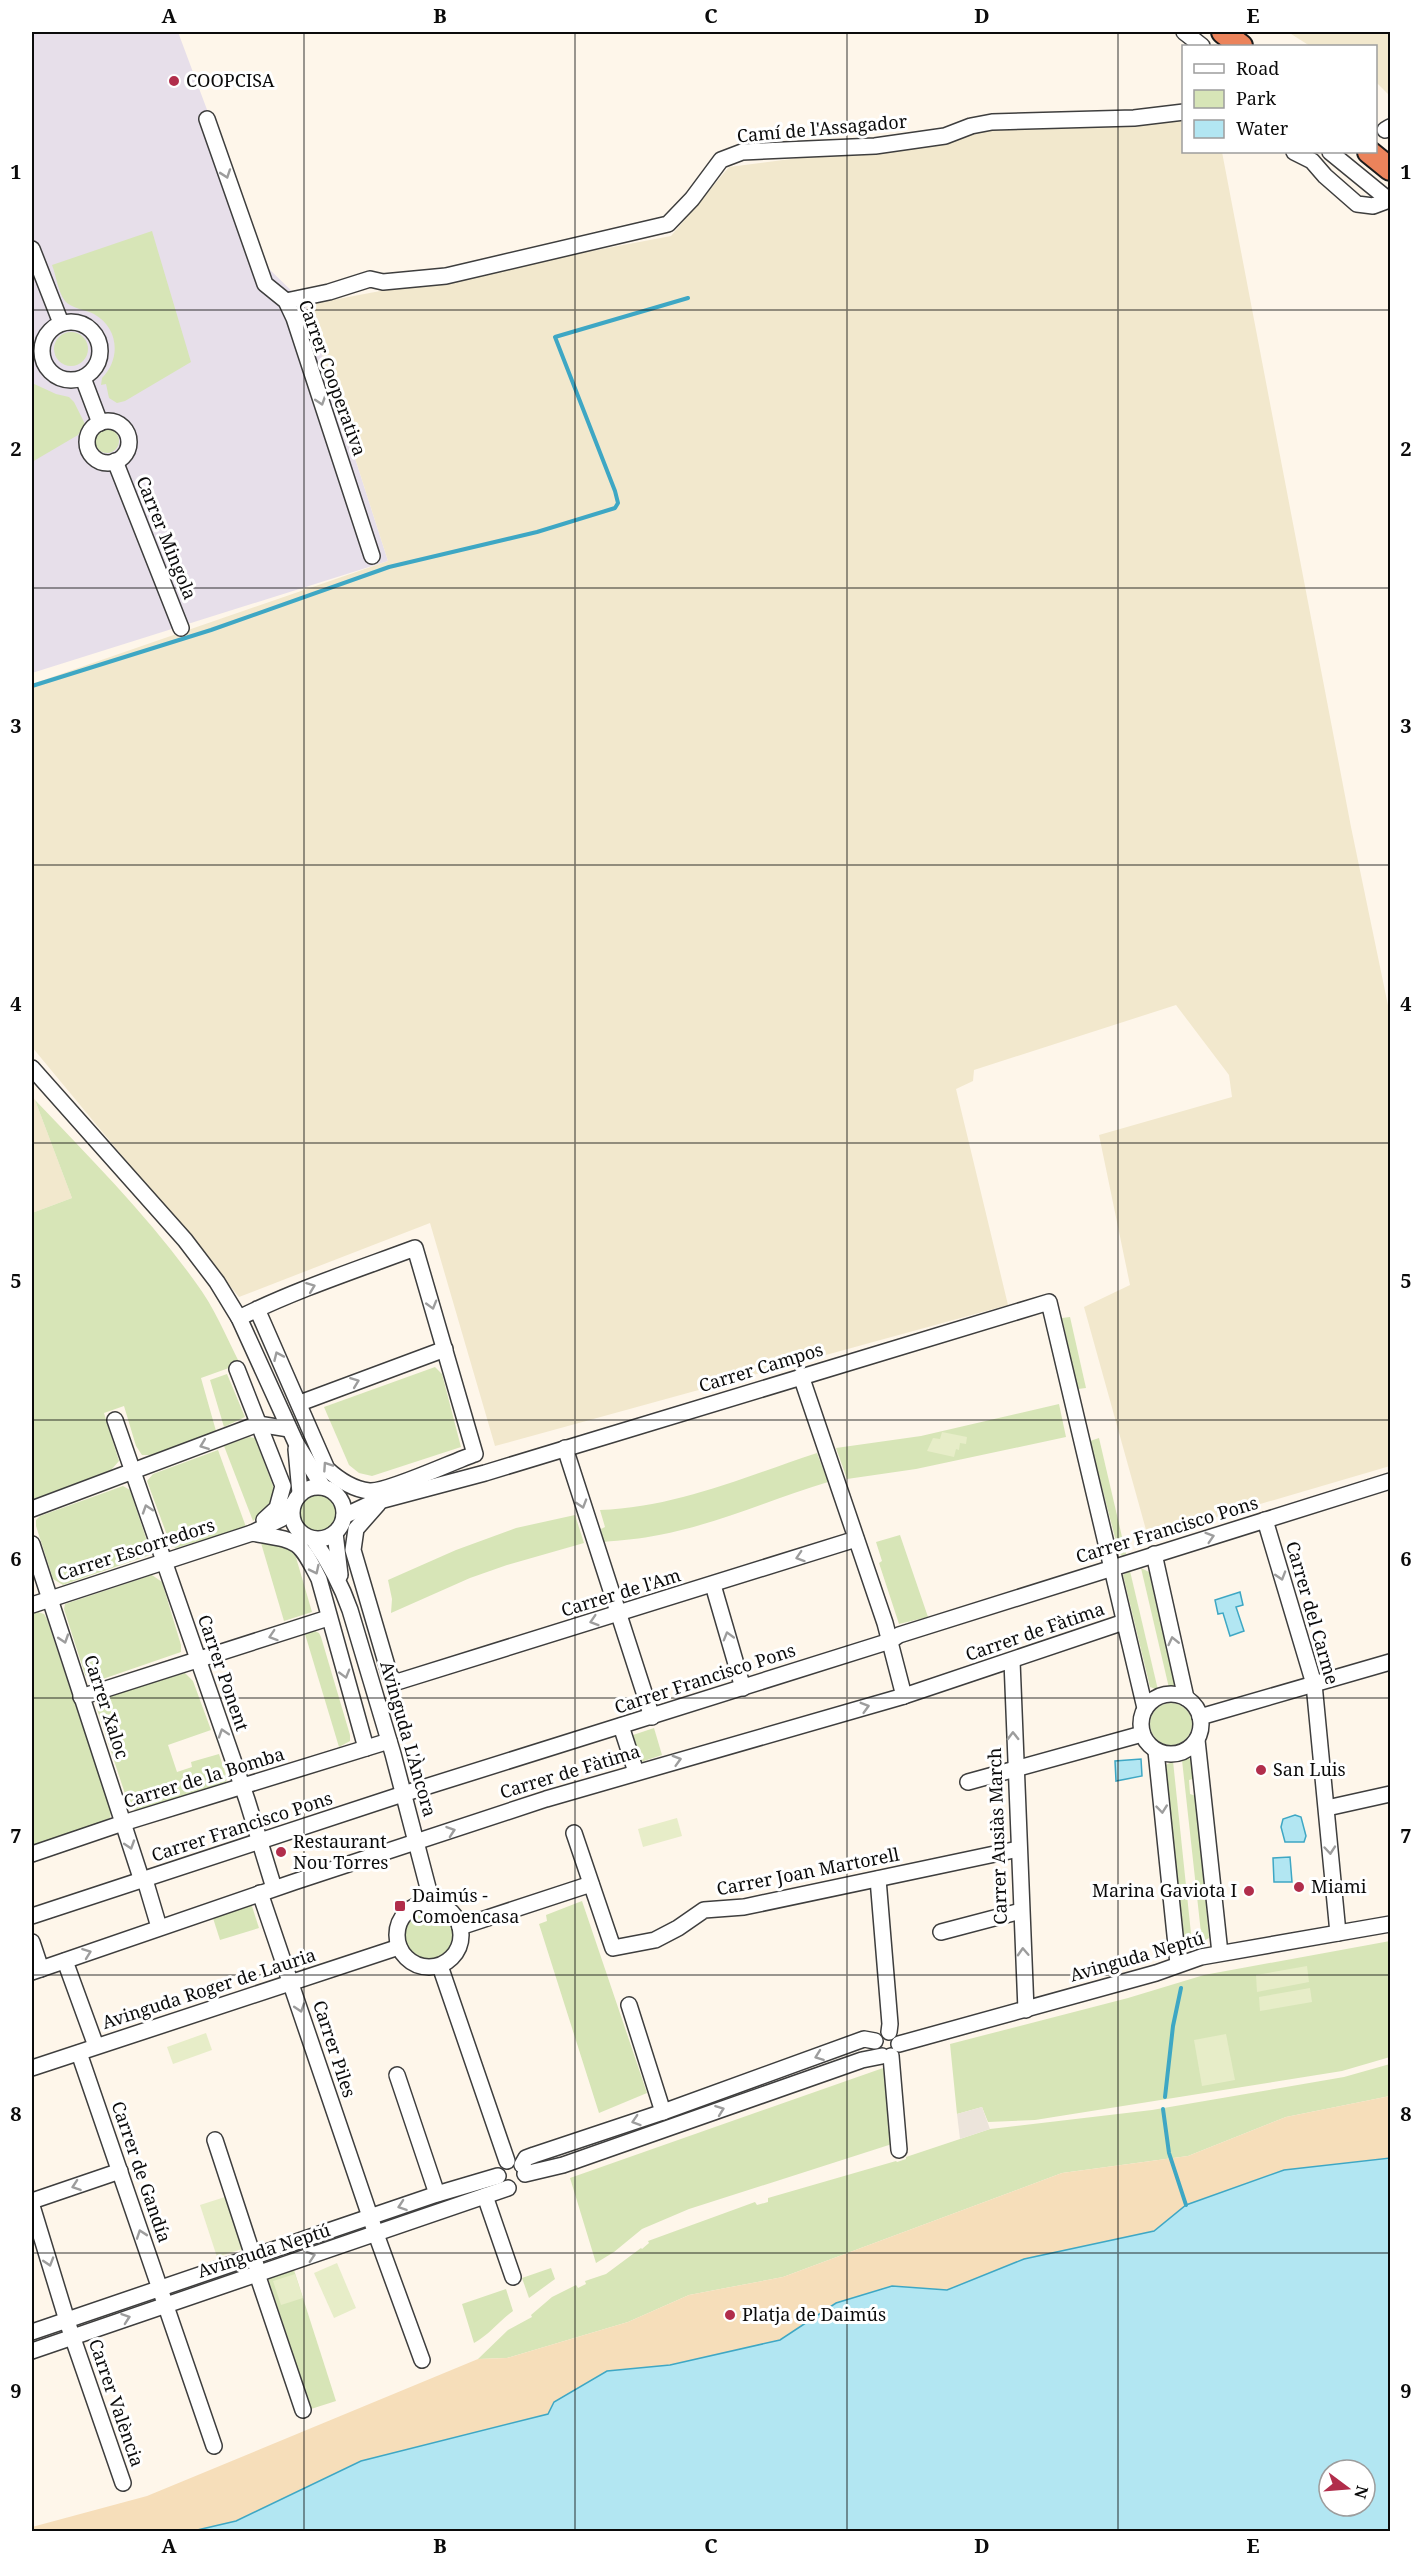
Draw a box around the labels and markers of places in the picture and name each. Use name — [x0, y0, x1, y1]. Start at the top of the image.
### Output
place label: COOPCISA — [186, 68, 275, 92]
marker: COOPCISA — [167, 74, 181, 88]
place label: San Luis — [1273, 1757, 1346, 1781]
marker: San Luis — [1254, 1763, 1268, 1777]
place label: Restaurant Nou Torres — [293, 1829, 388, 1874]
marker: Restaurant Nou Torres — [274, 1845, 288, 1859]
place label: Miami — [1311, 1874, 1367, 1898]
place label: Marina Gaviota I — [1092, 1878, 1237, 1902]
marker: Miami — [1292, 1880, 1306, 1894]
place label: Daimús - Comoencasa — [412, 1883, 519, 1928]
marker: Marina Gaviota I — [1242, 1884, 1256, 1898]
marker: Daimús - Comoencasa — [393, 1899, 407, 1913]
place label: Platja de Daimús — [742, 2302, 886, 2326]
marker: Platja de Daimús — [723, 2308, 737, 2322]

